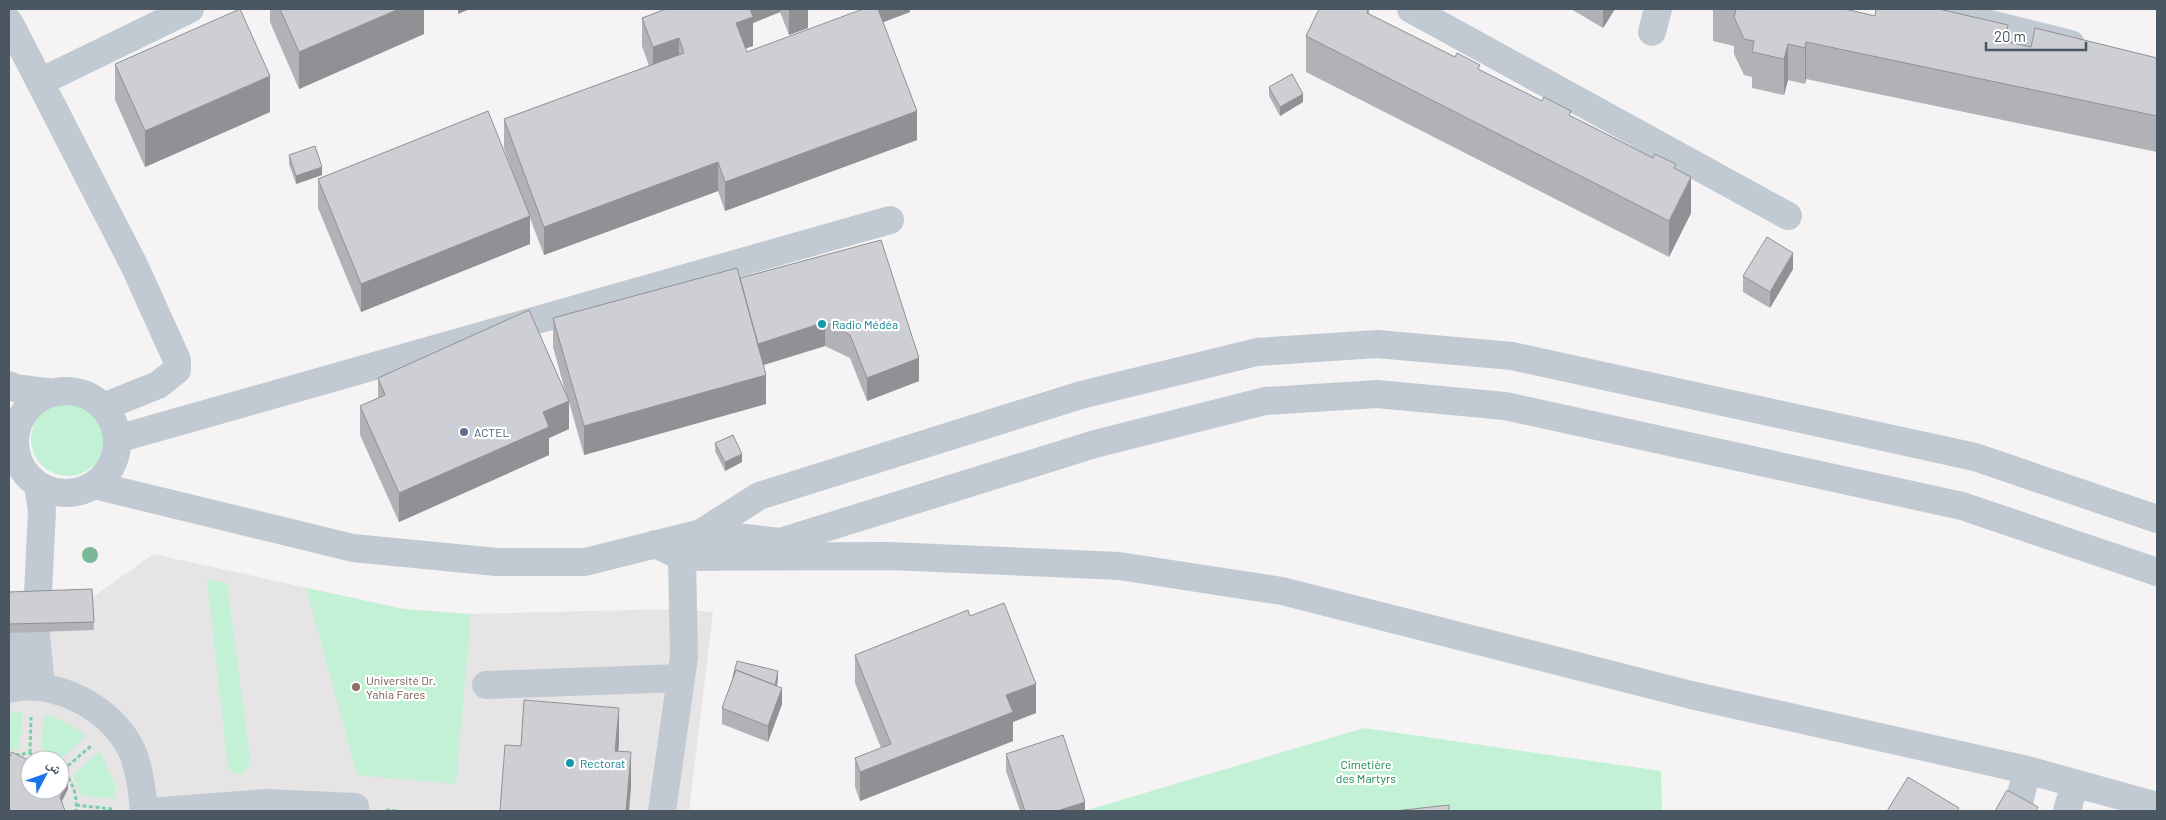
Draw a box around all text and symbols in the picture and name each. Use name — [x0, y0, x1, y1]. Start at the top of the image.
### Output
scale bar — [1986, 20, 2086, 52]
text: 20 m — [1994, 27, 2026, 45]
place label: Radio Médéa — [832, 317, 898, 331]
marker: Radio Médéa — [816, 318, 828, 330]
place label: ACTEL — [474, 425, 509, 439]
marker: ACTEL — [458, 426, 470, 438]
place label: Université Dr. Yahia Fares — [366, 673, 436, 701]
marker: Université Dr. Yahia Fares — [350, 681, 362, 693]
north arrow — [20, 750, 70, 800]
text: ش — [43, 755, 67, 778]
place label: Rectorat — [580, 756, 625, 770]
marker: Rectorat — [564, 757, 576, 769]
park label: Cimetière des Martyrs — [1336, 757, 1396, 785]

